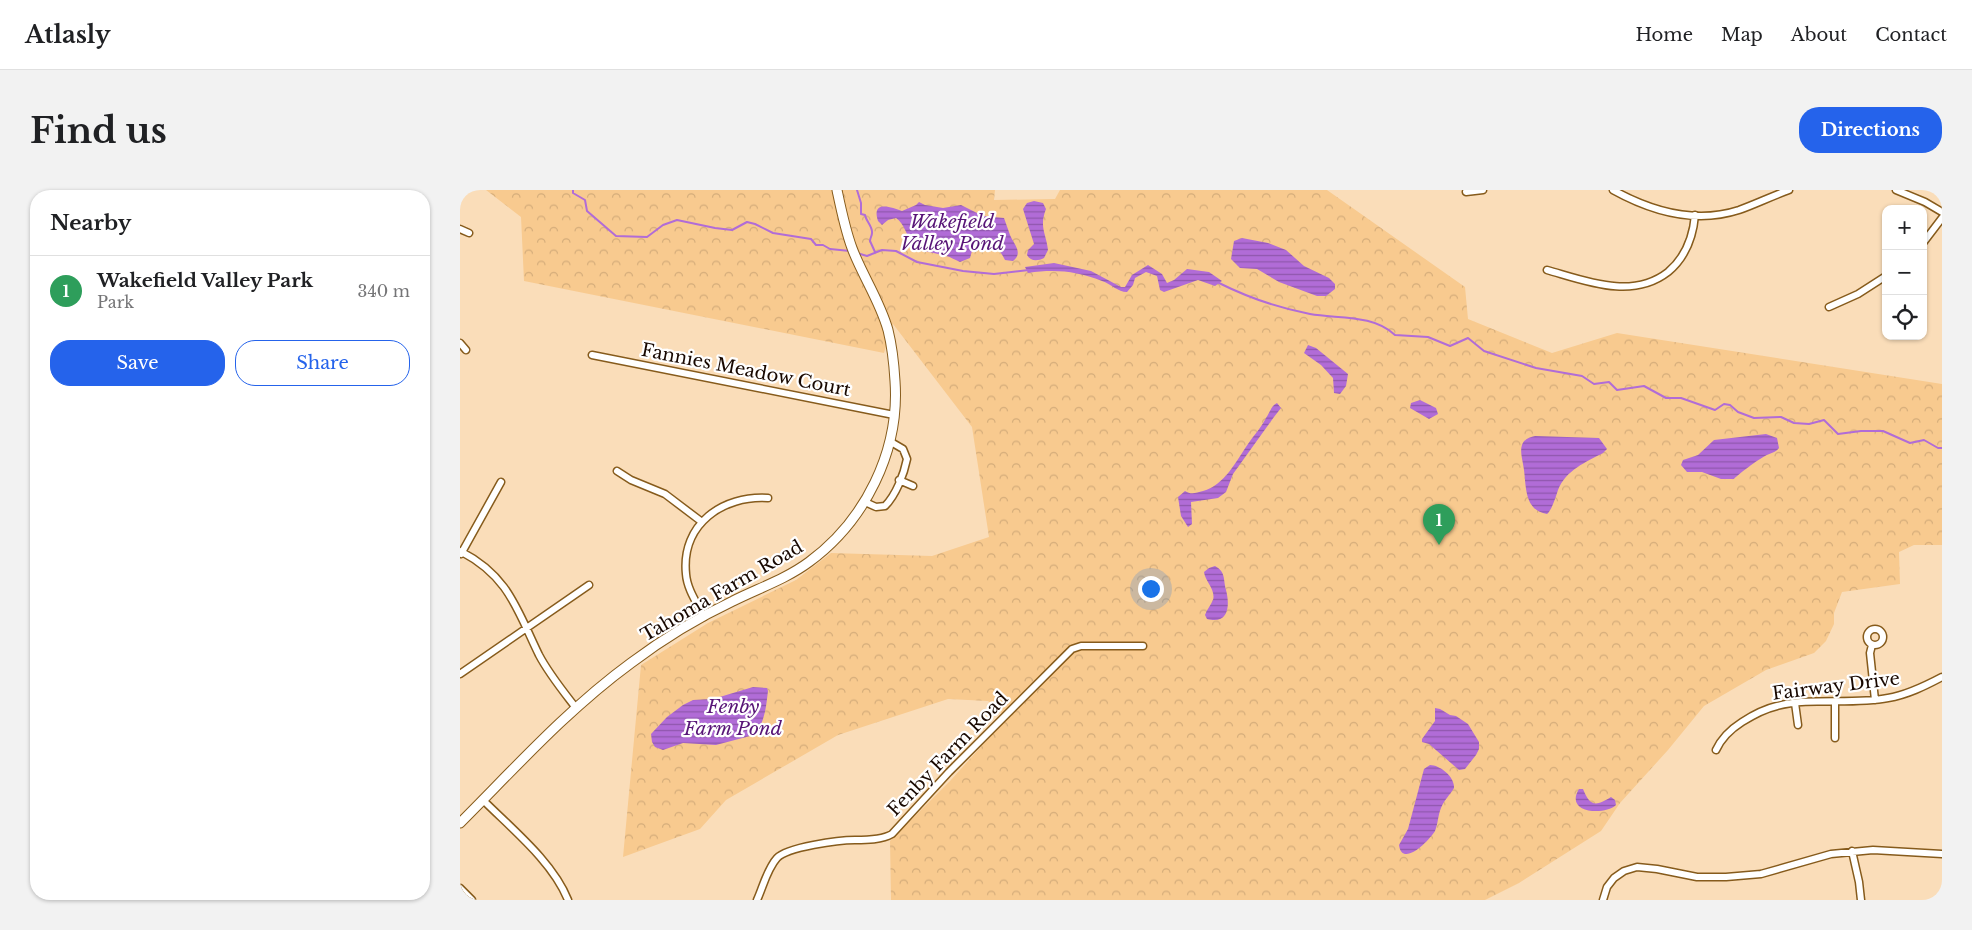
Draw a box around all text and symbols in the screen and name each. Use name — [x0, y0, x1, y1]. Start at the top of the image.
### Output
text: Atlasly — [25, 20, 111, 49]
text: Home — [1635, 24, 1693, 46]
text: Map — [1721, 24, 1763, 46]
text: About — [1791, 24, 1847, 46]
text: Contact — [1875, 24, 1947, 46]
button: Directions — [1799, 107, 1942, 153]
text: Find us — [30, 109, 167, 152]
map controls — [1882, 205, 1927, 340]
button: + — [1882, 205, 1927, 250]
text: Nearby — [50, 210, 131, 236]
water label: Wakefield Valley Pond — [900, 210, 1004, 255]
button: − — [1882, 250, 1927, 295]
text: Wakefield Valley Park — [97, 269, 313, 292]
text: 1 — [63, 281, 69, 301]
text: 340 m — [358, 281, 410, 301]
text: Park — [97, 292, 134, 312]
button: locate — [1882, 295, 1927, 340]
street label: Fannies Meadow Court — [640, 339, 853, 401]
button: Save — [50, 340, 225, 386]
button: Share — [235, 340, 410, 386]
pin: 1 — [1423, 504, 1455, 545]
street label: Tahoma Farm Road — [637, 536, 807, 646]
your location — [1138, 576, 1164, 602]
street label: Fairway Drive — [1771, 667, 1901, 705]
street label: Fenby Farm Road — [883, 687, 1013, 821]
water label: Fenby Farm Pond — [683, 695, 783, 740]

